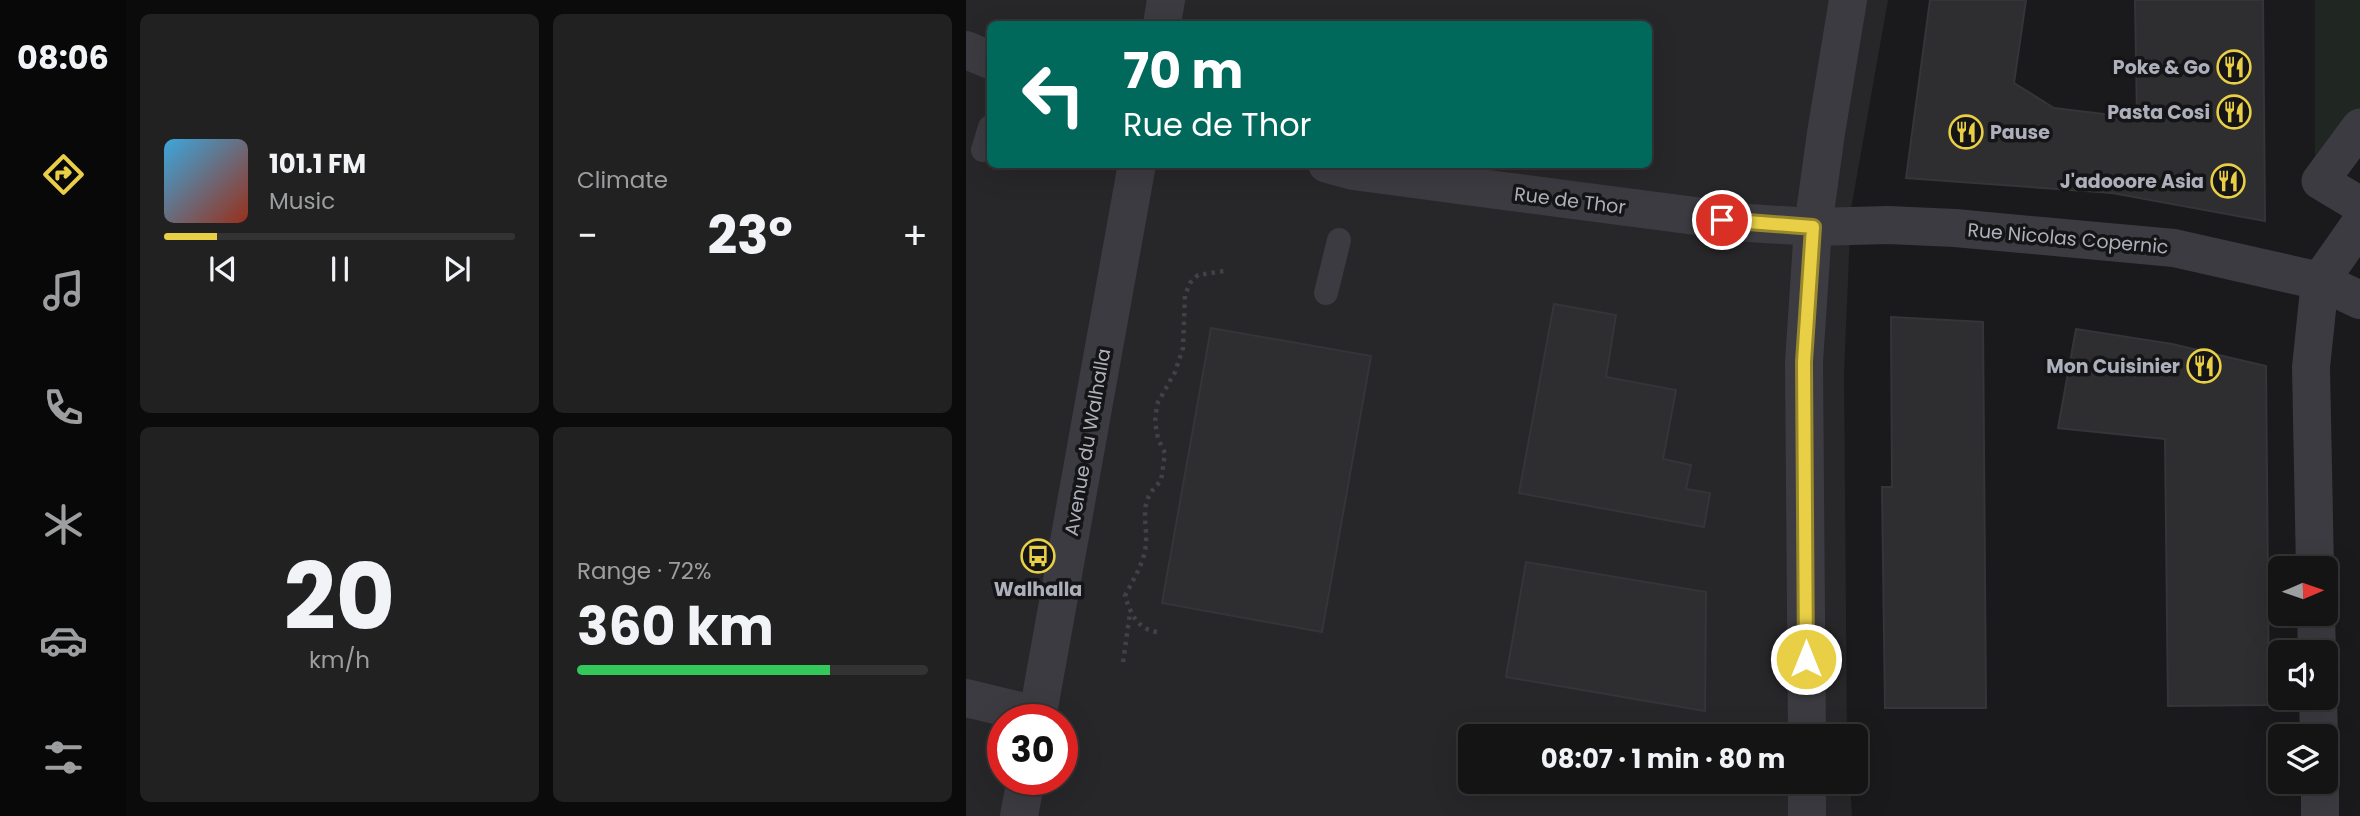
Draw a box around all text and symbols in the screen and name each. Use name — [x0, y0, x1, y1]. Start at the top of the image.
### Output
text: 08:06 — [17, 35, 109, 80]
text: 70 m — [1123, 37, 1243, 105]
restaurant icon: Poke & Go — [2215, 48, 2253, 86]
icon: left — [1008, 49, 1099, 140]
place label: Poke & Go — [2113, 54, 2210, 81]
restaurant icon: Pasta Cosi — [2215, 93, 2253, 131]
place label: Pasta Cosi — [2107, 99, 2210, 126]
text: Rue de Thor — [1123, 102, 1312, 147]
restaurant icon: Pause — [1947, 113, 1985, 151]
place label: Pause — [1990, 119, 2050, 146]
text: 101.1 FM — [269, 146, 366, 182]
icon: directions — [39, 150, 88, 199]
restaurant icon: J'adooore Asia — [2209, 162, 2247, 200]
text: Climate — [577, 164, 668, 196]
place label: J'adooore Asia — [2060, 168, 2204, 195]
street label: Rue de Thor — [1513, 180, 1627, 221]
text: Music — [269, 185, 335, 217]
pin — [1692, 190, 1752, 250]
text: 23° — [707, 199, 793, 272]
icon: arrive — [1703, 201, 1741, 239]
text: − — [577, 209, 598, 262]
text: + — [902, 209, 928, 262]
street label: Rue Nicolas Copernic — [1966, 216, 2170, 261]
icon: previous — [204, 250, 242, 288]
icon: pause — [321, 250, 359, 288]
icon: next — [438, 250, 476, 288]
icon: music — [39, 266, 88, 315]
street label: Avenue du Walhalla — [1058, 346, 1117, 538]
restaurant icon: Mon Cuisinier — [2185, 347, 2223, 385]
place label: Mon Cuisinier — [2046, 353, 2180, 380]
icon: phone — [39, 383, 88, 432]
icon: climate — [39, 500, 88, 549]
text: 20 — [284, 533, 395, 661]
bus stop icon: Walhalla — [1019, 537, 1057, 575]
text: Range · 72% — [577, 555, 711, 587]
north arrow — [2268, 556, 2338, 626]
map controls — [2268, 556, 2338, 794]
place label: Walhalla — [994, 576, 1082, 603]
text: 360 km — [577, 590, 774, 663]
icon: car — [39, 616, 88, 665]
position arrow — [1769, 622, 1843, 696]
button: sound — [2268, 640, 2338, 710]
text: km/h — [309, 644, 370, 676]
speed limit sign: 30 — [987, 704, 1078, 795]
button: layers — [2268, 724, 2338, 794]
icon: filters — [39, 733, 88, 782]
text: 08:07 · 1 min · 80 m — [1541, 741, 1785, 777]

